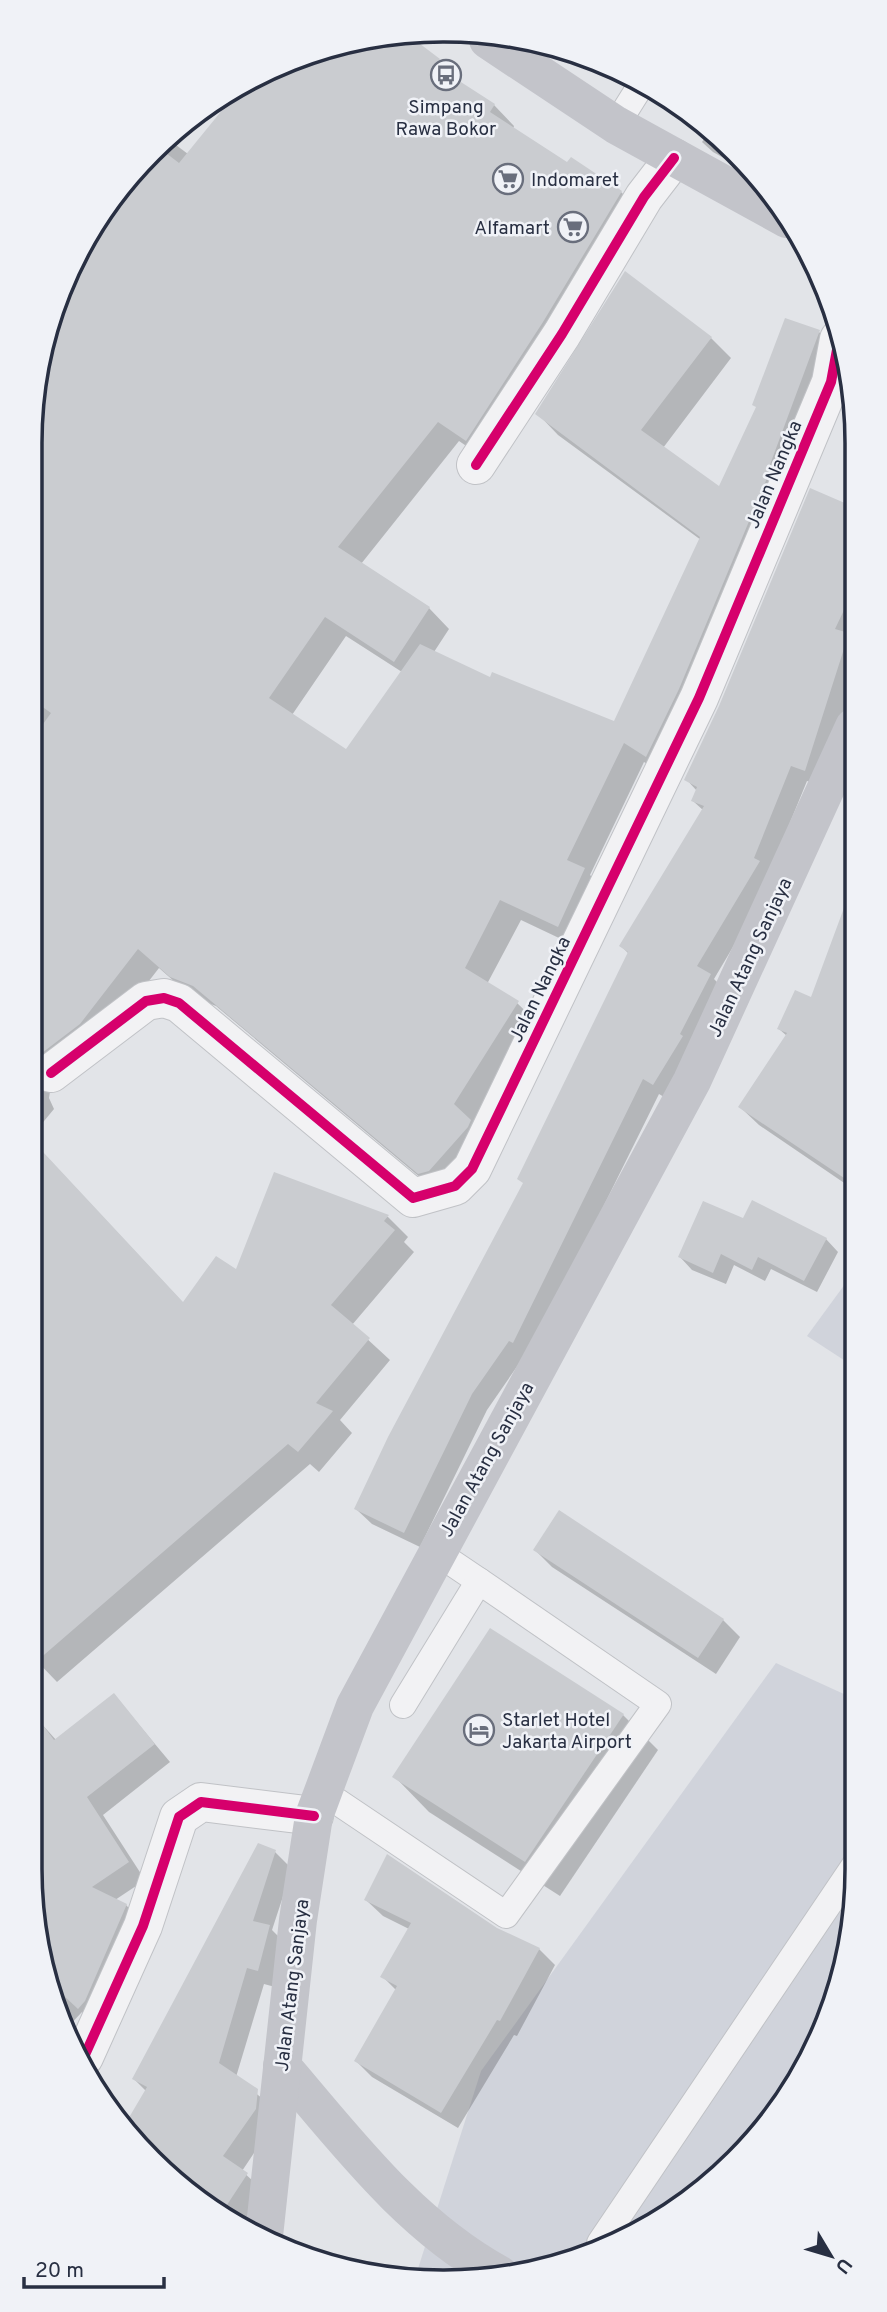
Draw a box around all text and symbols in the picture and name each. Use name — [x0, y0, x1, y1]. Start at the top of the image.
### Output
bus stop icon: Simpang Rawa Bokor — [429, 58, 463, 92]
place label: Simpang Rawa Bokor — [396, 96, 497, 142]
supermarket icon: Indomaret — [491, 162, 525, 196]
place label: Indomaret — [531, 169, 619, 193]
supermarket icon: Alfamart — [556, 210, 590, 244]
place label: Alfamart — [474, 217, 550, 241]
street label: Jalan Nangka — [741, 417, 808, 532]
street label: Jalan Atang Sanjaya — [703, 874, 798, 1041]
street label: Jalan Nangka — [505, 933, 577, 1047]
street label: Jalan Atang Sanjaya — [435, 1378, 540, 1542]
place label: Starlet Hotel Jakarta Airport — [502, 1709, 632, 1755]
hotel icon: Starlet Hotel Jakarta Airport — [462, 1713, 496, 1747]
street label: Jalan Atang Sanjaya — [271, 1898, 315, 2073]
north arrow — [796, 2221, 866, 2291]
scale bar — [24, 2246, 164, 2290]
text: U — [829, 2253, 856, 2278]
text: 20 m — [35, 2258, 84, 2285]

